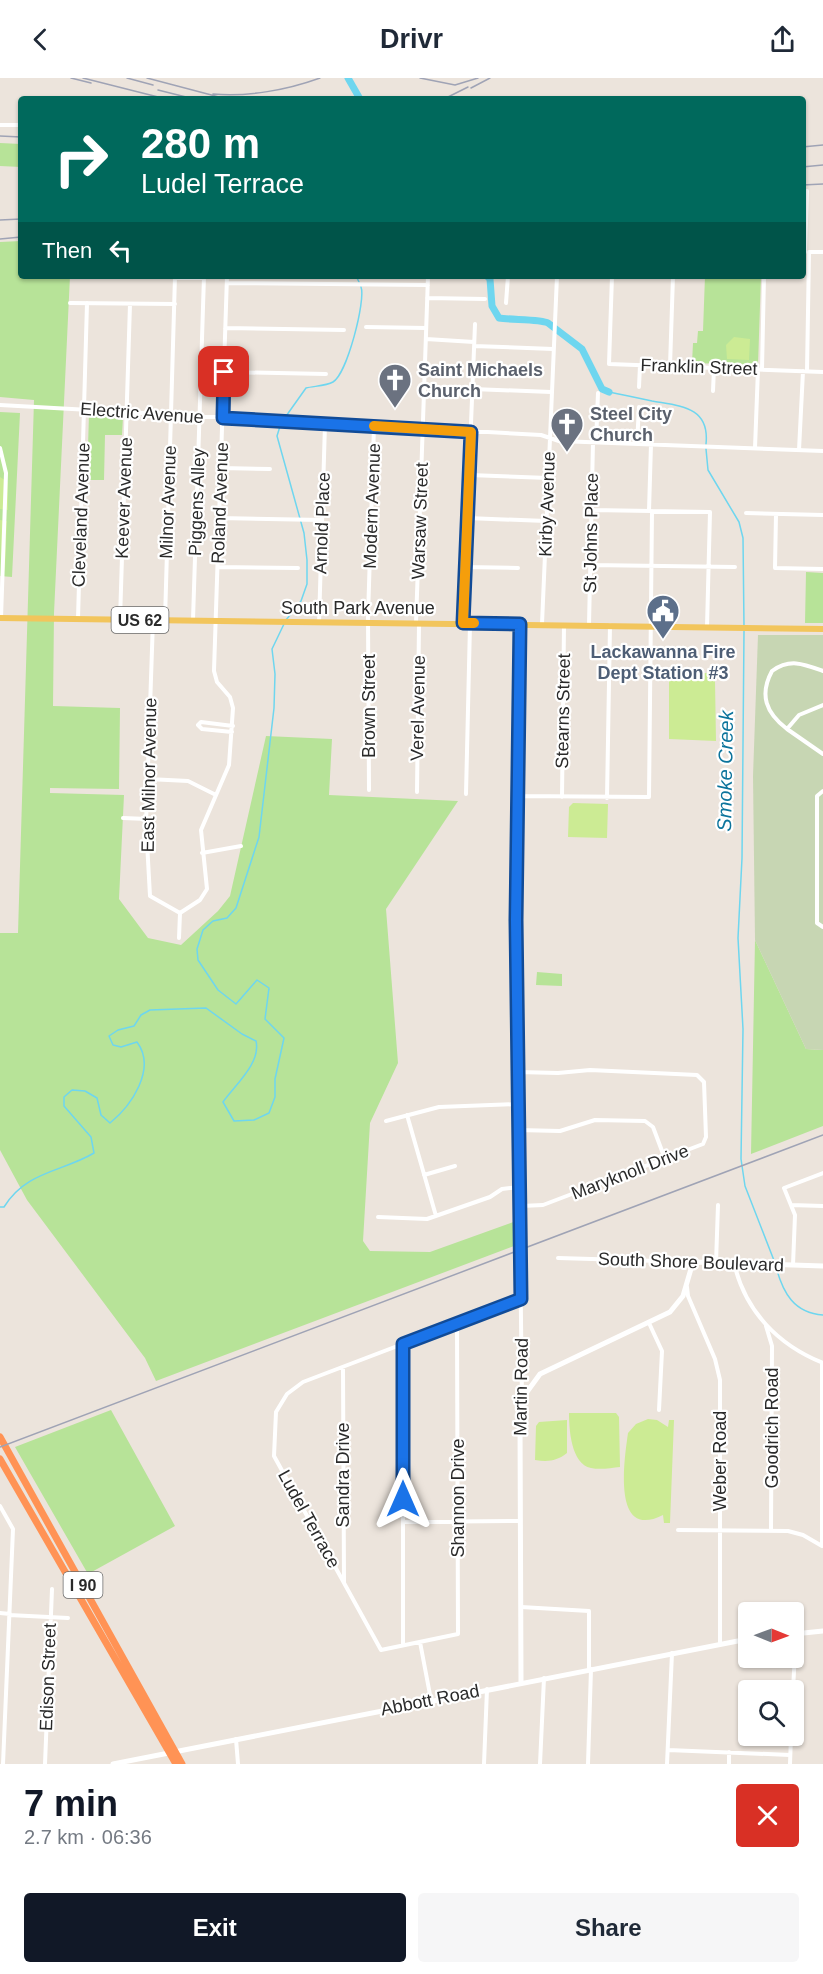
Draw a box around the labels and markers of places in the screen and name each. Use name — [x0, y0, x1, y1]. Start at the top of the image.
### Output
pin — [198, 346, 249, 397]
place label: Saint Michaels Church — [418, 360, 543, 401]
church icon: Saint Michaels Church — [377, 362, 413, 409]
place label: Steel City Church — [590, 404, 672, 445]
church icon: Steel City Church — [549, 406, 585, 453]
public building icon: Lackawanna Fire Dept Station #3 — [645, 593, 681, 640]
place label: Lackawanna Fire Dept Station #3 — [590, 642, 736, 683]

